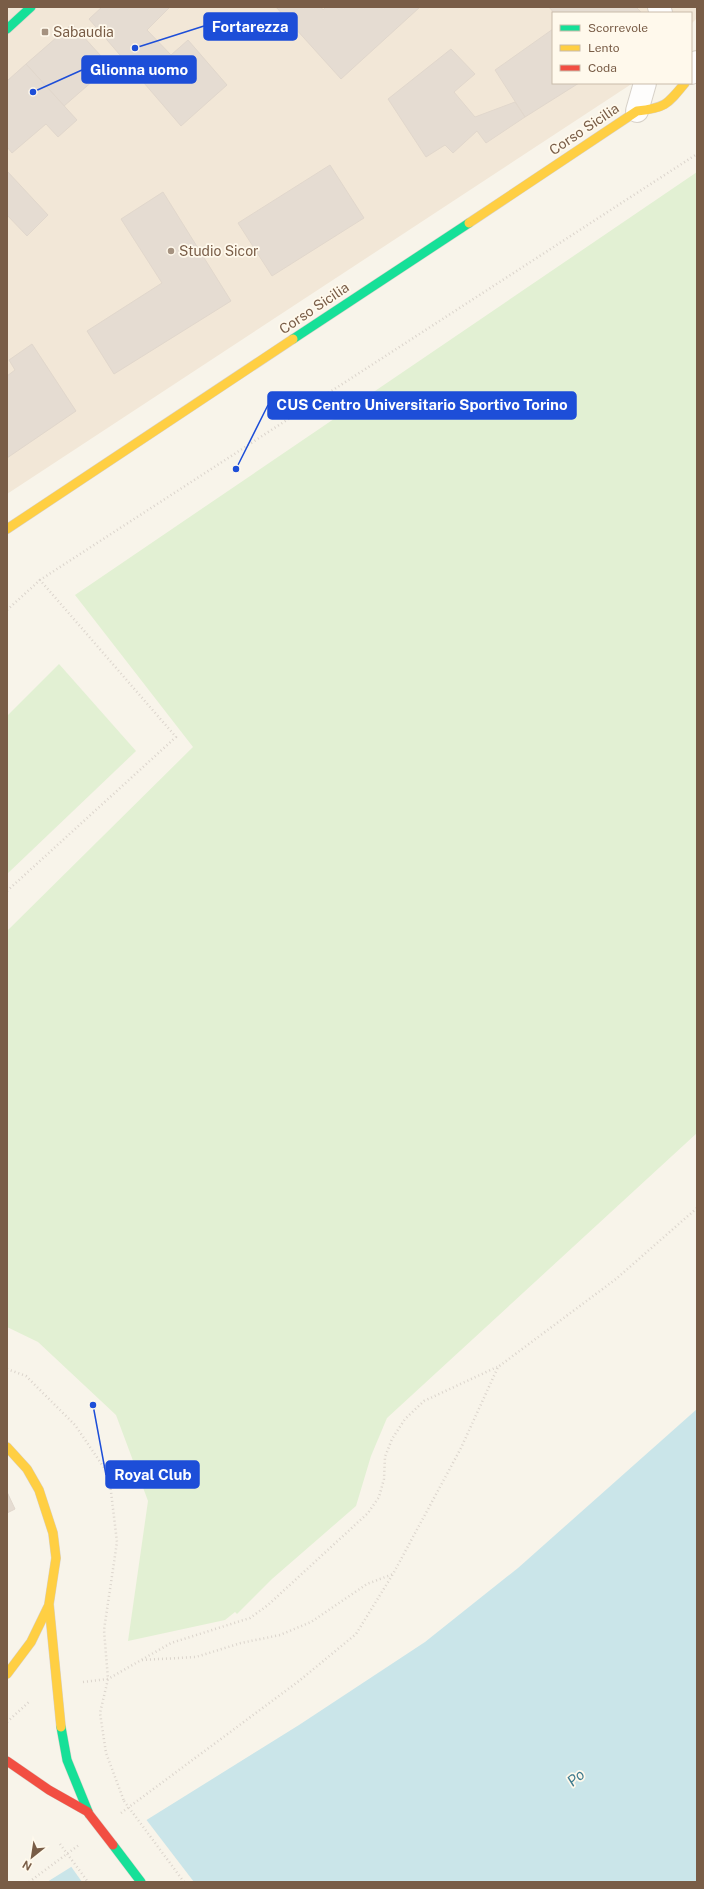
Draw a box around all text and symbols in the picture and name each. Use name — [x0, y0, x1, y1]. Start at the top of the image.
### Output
legend — [552, 12, 692, 84]
callout: Fortarezza — [204, 13, 297, 40]
text: Fortarezza — [212, 18, 288, 35]
text: Scorrevole — [588, 21, 648, 35]
place label: Sabaudia — [53, 24, 114, 40]
marker: Sabaudia — [40, 27, 50, 37]
text: Lento — [588, 41, 620, 55]
callout: Glionna uomo — [82, 56, 196, 83]
text: Glionna uomo — [90, 61, 188, 78]
text: Coda — [588, 61, 617, 75]
street label: Corso Sicilia — [546, 100, 622, 158]
place label: Studio Sicor — [179, 243, 259, 259]
marker: Studio Sicor — [166, 246, 176, 256]
street label: Corso Sicilia — [276, 279, 352, 337]
callout: CUS Centro Universitario Sportivo Torino — [268, 392, 576, 419]
text: CUS Centro Universitario Sportivo Torino — [276, 396, 568, 413]
callout: Royal Club — [106, 1461, 199, 1488]
text: Royal Club — [114, 1466, 192, 1483]
water label: Po — [564, 1766, 588, 1790]
north arrow — [12, 1837, 52, 1877]
text: N — [20, 1858, 34, 1873]

